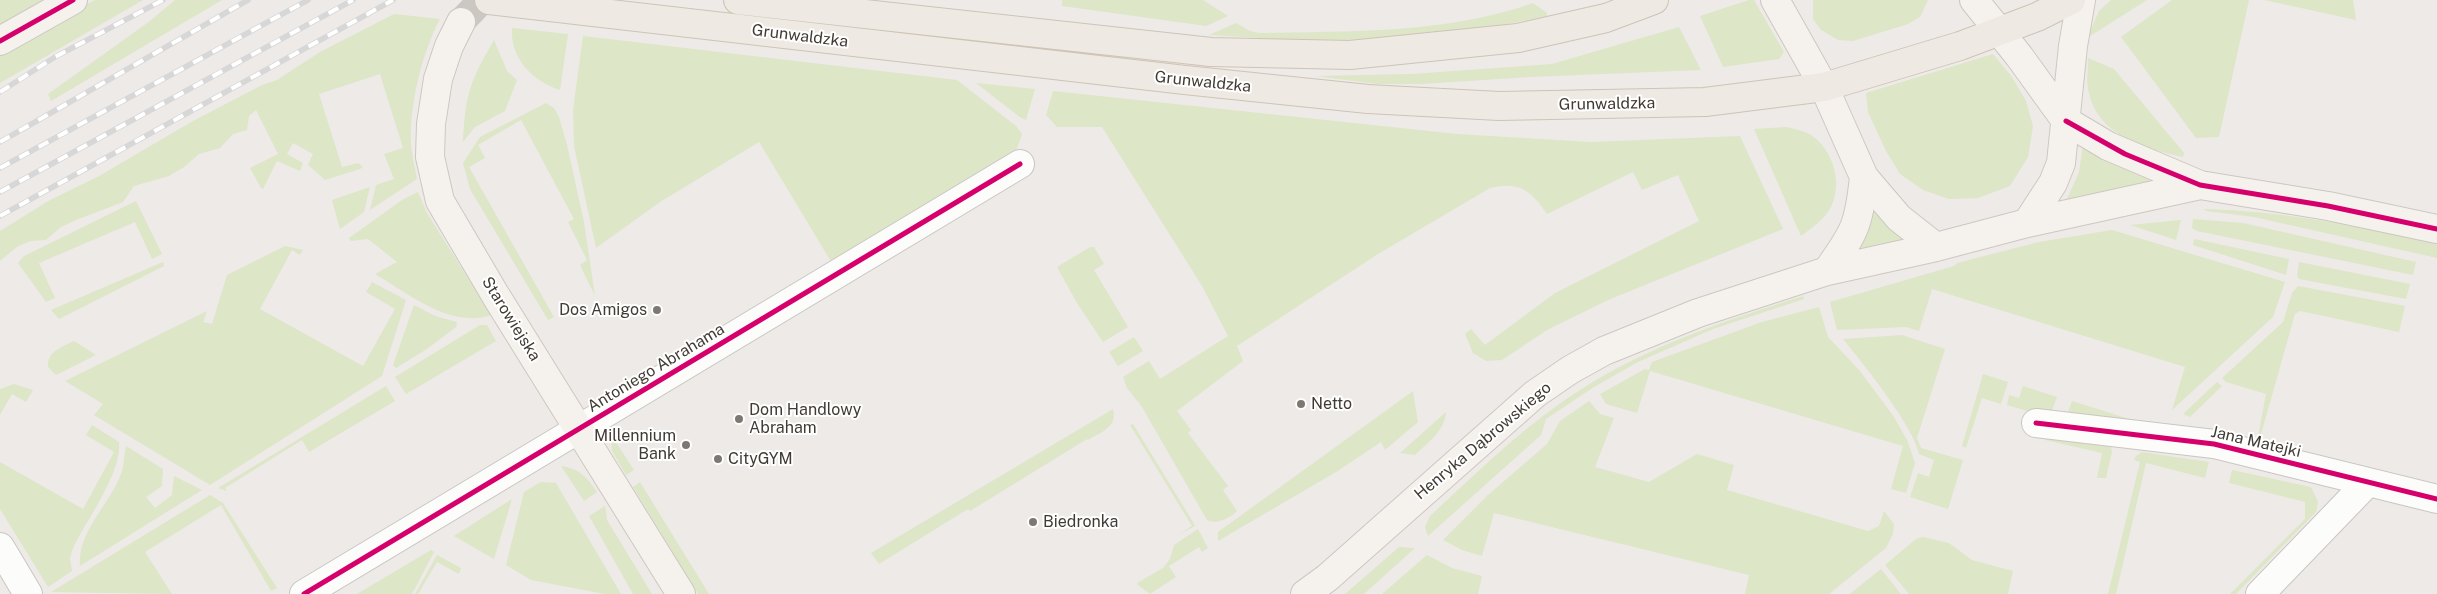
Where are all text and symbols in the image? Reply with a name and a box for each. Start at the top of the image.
street label: Grunwaldzka [751,21,849,51]
street label: Grunwaldzka [1154,67,1252,97]
street label: Grunwaldzka [1558,94,1656,114]
street label: Starowiejska [477,273,545,365]
place label: Dos Amigos [559,300,647,320]
marker: Dos Amigos [651,304,663,316]
street label: Antoniego Abrahama [584,319,728,417]
street label: Henryka Dąbrowskiego [1411,378,1555,504]
place label: Netto [1311,394,1352,414]
marker: Netto [1295,398,1307,410]
place label: Dom Handlowy Abraham [749,400,861,438]
marker: Dom Handlowy Abraham [733,413,745,425]
street label: Jana Matejki [2209,422,2303,462]
place label: Millennium Bank [594,426,676,464]
marker: Millennium Bank [680,439,692,451]
place label: CityGYM [728,449,793,469]
marker: CityGYM [712,453,724,465]
place label: Biedronka [1043,512,1118,532]
marker: Biedronka [1027,516,1039,528]

